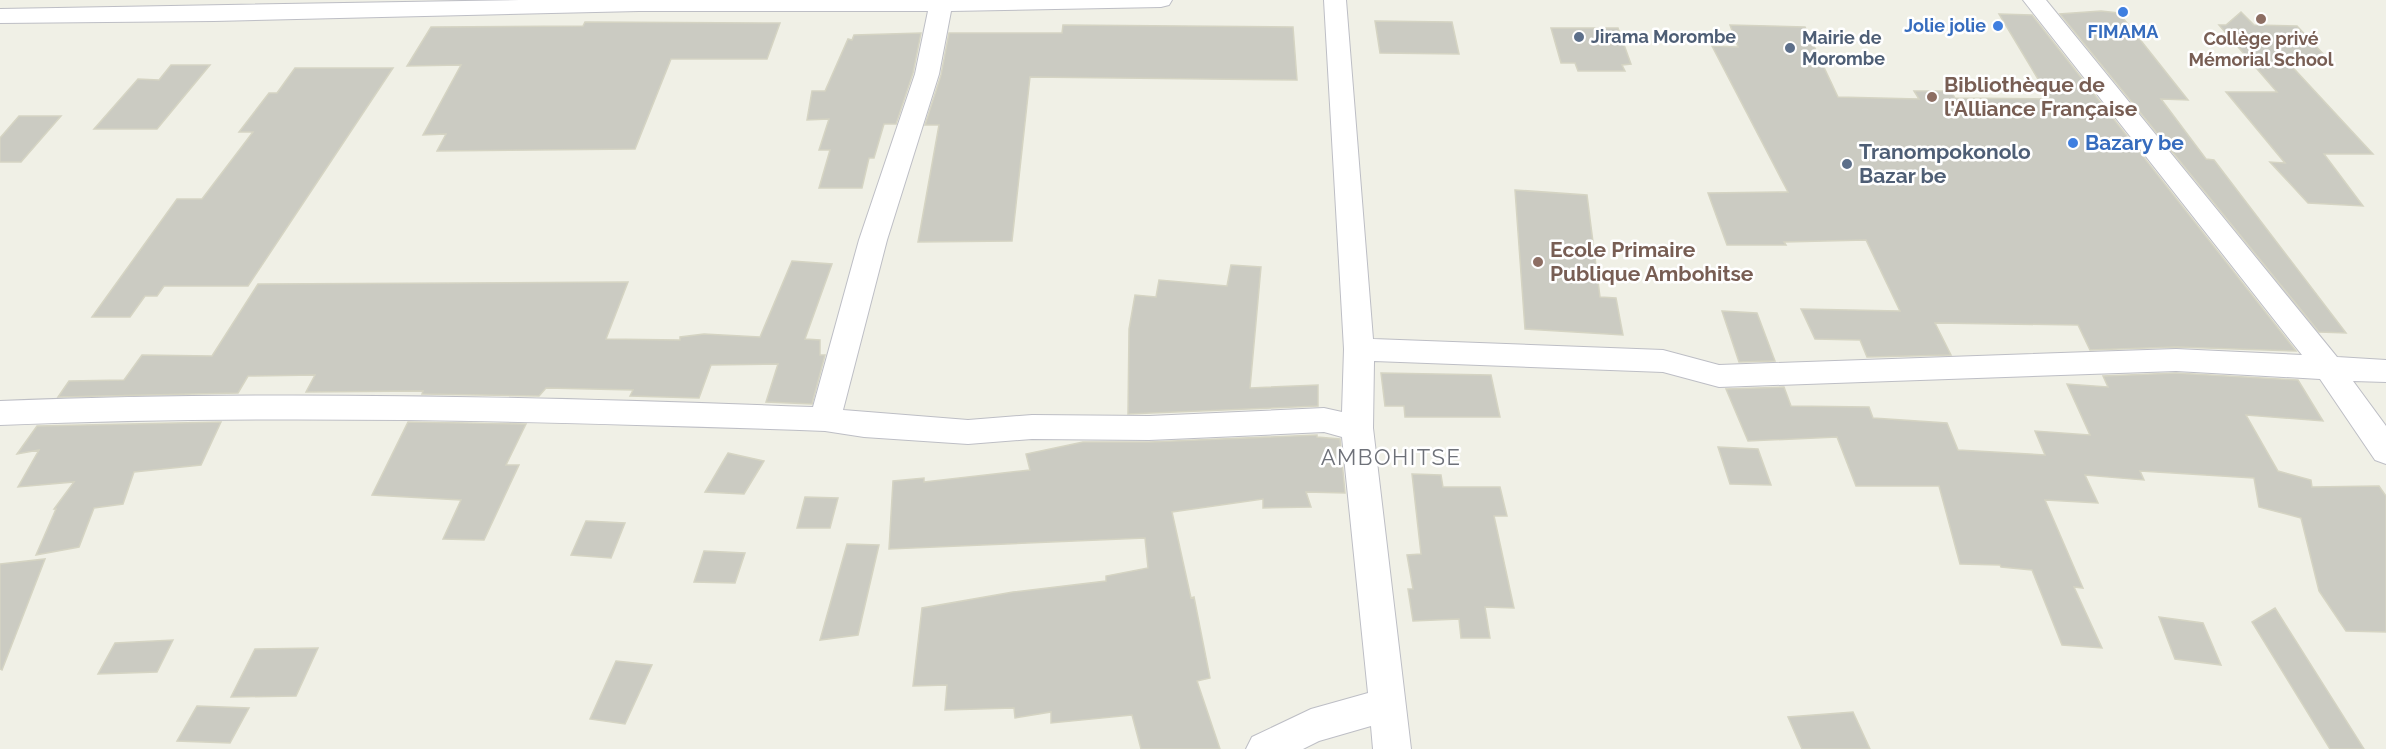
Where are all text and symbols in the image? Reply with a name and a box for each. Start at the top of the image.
marker: FIMAMA [2116,5,2130,19]
marker: Collège privé Mémorial School [2254,12,2268,26]
place label: Jolie jolie [1904,15,1986,36]
marker: Jolie jolie [1991,19,2005,33]
place label: FIMAMA [2088,21,2159,42]
place label: Jirama Morombe [1591,26,1736,47]
place label: Mairie de Morombe [1802,27,1885,69]
place label: Collège privé Mémorial School [2189,28,2334,70]
marker: Jirama Morombe [1572,30,1586,44]
marker: Mairie de Morombe [1783,41,1797,55]
place label: Bibliothèque de l'Alliance Française [1944,72,2138,121]
marker: Bibliothèque de l'Alliance Française [1925,90,1939,104]
place label: Bazary be [2085,130,2184,155]
marker: Bazary be [2066,136,2080,150]
place label: Tranompokonolo Bazar be [1859,139,2031,188]
marker: Tranompokonolo Bazar be [1840,157,1854,171]
place label: Ecole Primaire Publique Ambohitse [1550,237,1754,286]
marker: Ecole Primaire Publique Ambohitse [1531,255,1545,269]
district label: AMBOHITSE [1321,444,1461,470]

